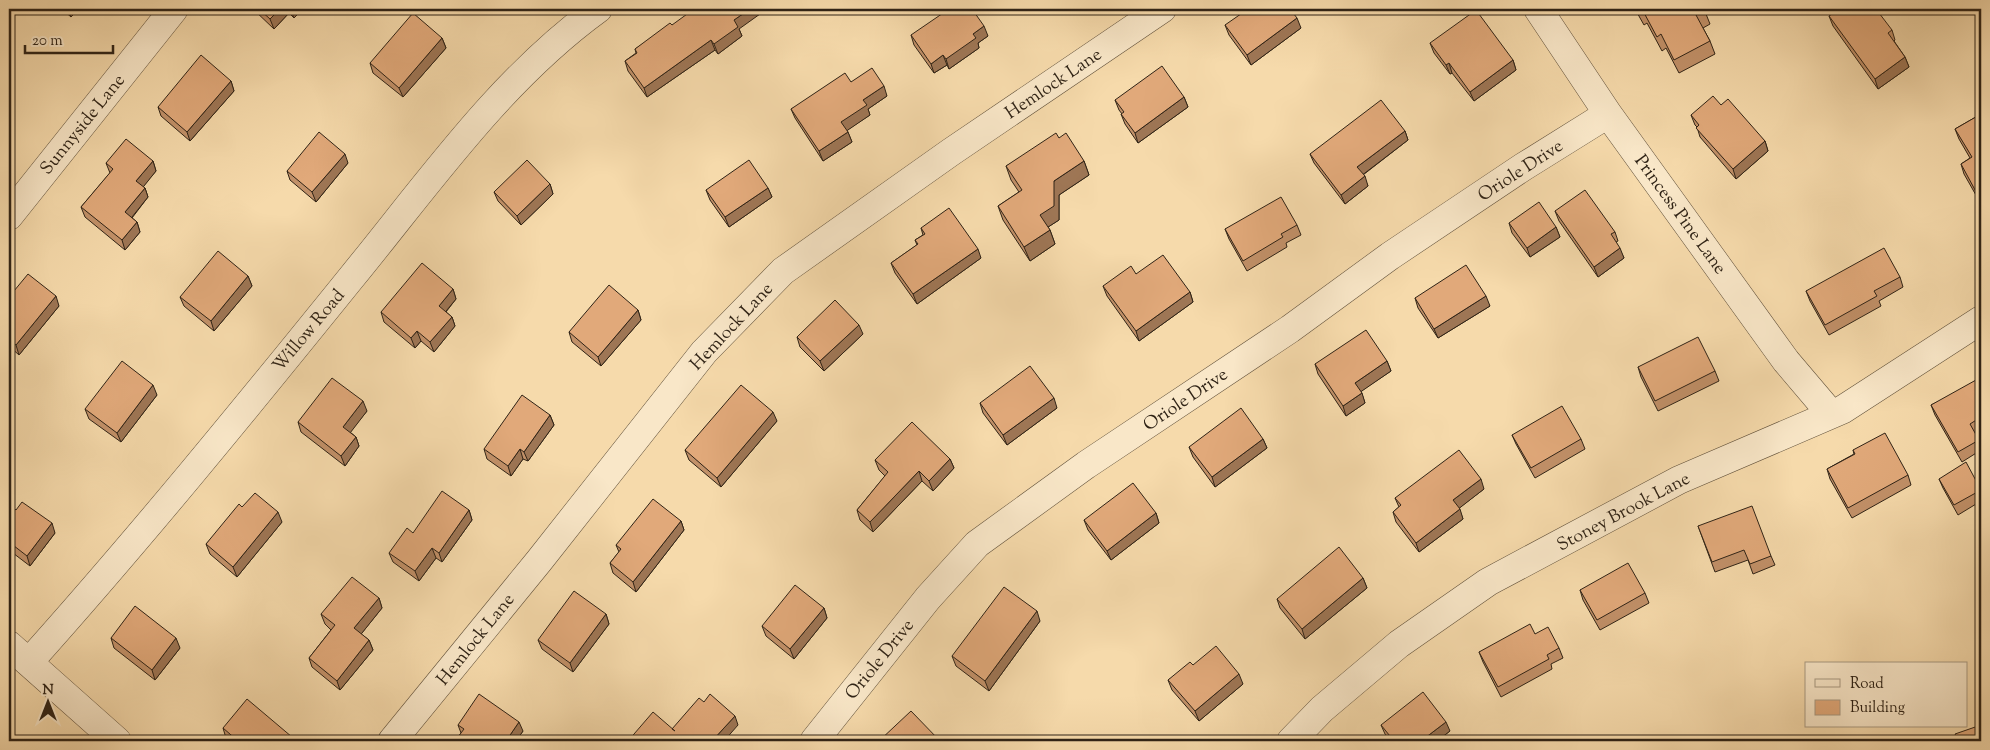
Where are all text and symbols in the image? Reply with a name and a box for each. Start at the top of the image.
scale bar [25,22,112,54]
text: 20 m [32,31,63,52]
street label: Hemlock Lane [1000,43,1108,127]
street label: Sunnyside Lane [35,69,132,181]
street label: Oriole Drive [1473,134,1569,209]
street label: Princess Pine Lane [1627,150,1732,280]
street label: Hemlock Lane [685,278,780,377]
street label: Willow Road [267,284,352,378]
street label: Oriole Drive [1139,363,1234,439]
street label: Stoney Brook Lane [1553,467,1695,559]
street label: Hemlock Lane [431,589,522,692]
street label: Oriole Drive [840,614,921,706]
legend [1805,662,1968,728]
text: Road [1850,674,1884,695]
north arrow [22,678,72,728]
text: N [42,681,54,701]
text: Building [1850,698,1905,719]

